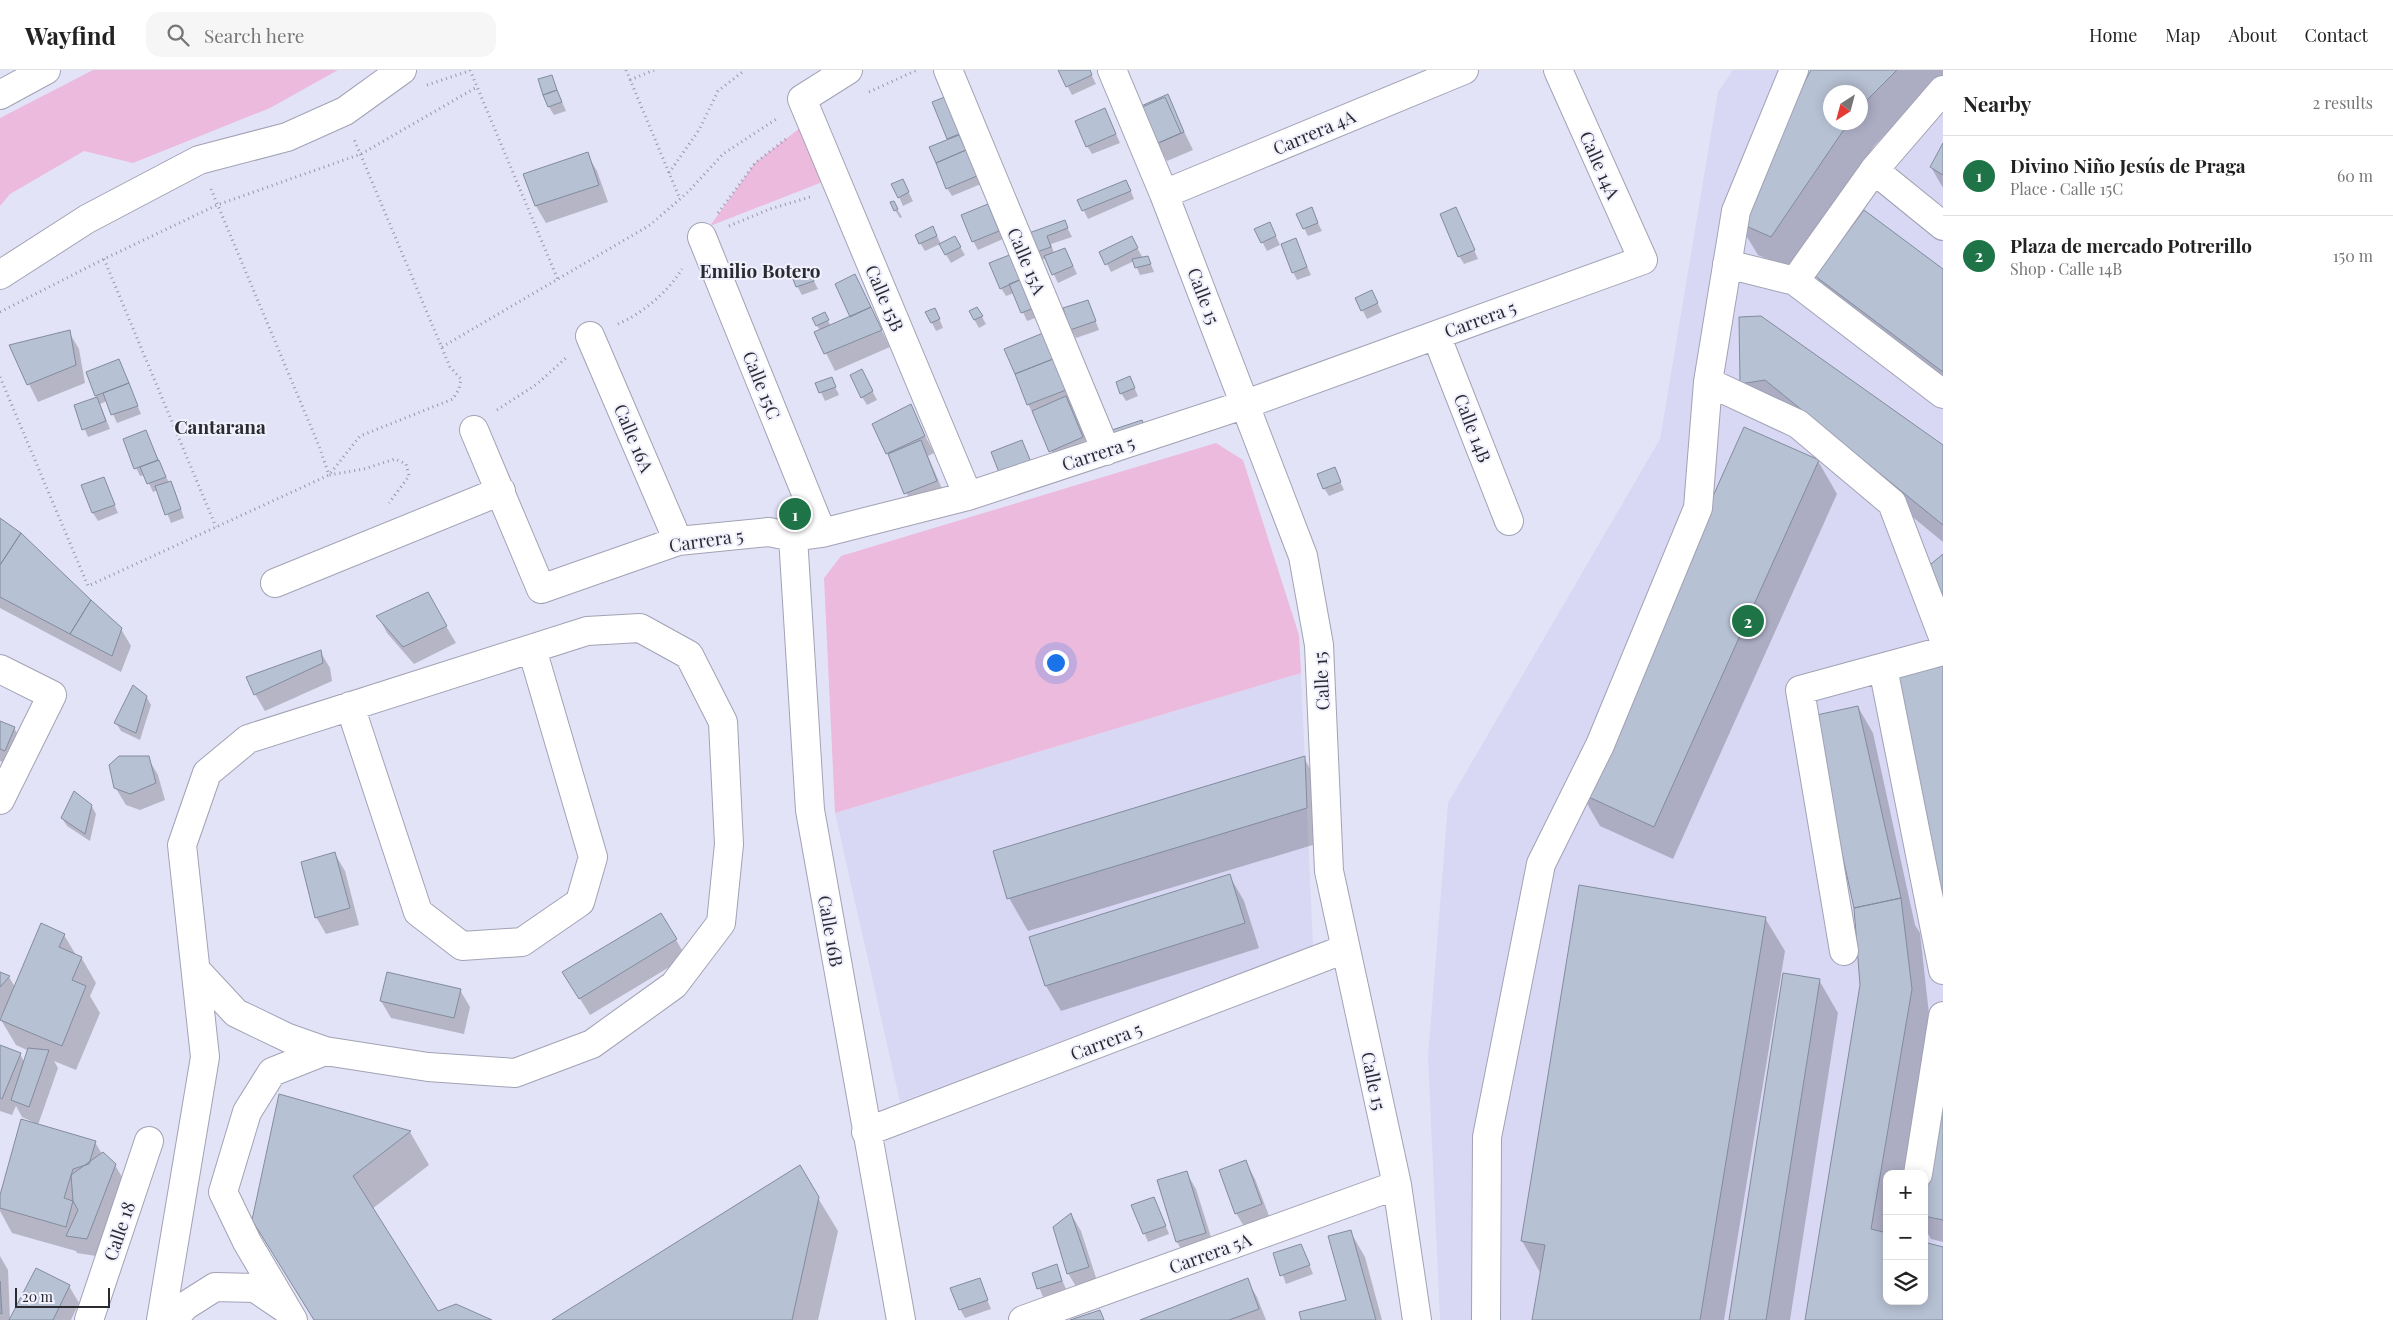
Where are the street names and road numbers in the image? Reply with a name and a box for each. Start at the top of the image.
street label: Carrera 4A [1269,104,1359,160]
street label: Calle 14A [1574,127,1626,203]
street label: Calle 15A [1002,224,1052,299]
street label: Calle 15B [860,261,910,335]
street label: Calle 15 [1182,264,1226,328]
street label: Carrera 5 [1441,295,1519,343]
street label: Calle 15C [738,347,786,423]
street label: Calle 14B [1449,390,1497,466]
street label: Calle 16A [609,400,659,477]
street label: Carrera 5 [1059,430,1137,476]
street label: Carrera 5 [667,523,745,557]
street label: Calle 15 [1307,651,1335,711]
street label: Calle 16B [813,893,849,969]
street label: Carrera 5 [1067,1016,1145,1066]
street label: Calle 15 [1356,1050,1392,1112]
street label: Calle 18 [98,1198,140,1264]
street label: Carrera 5A [1165,1227,1255,1279]

